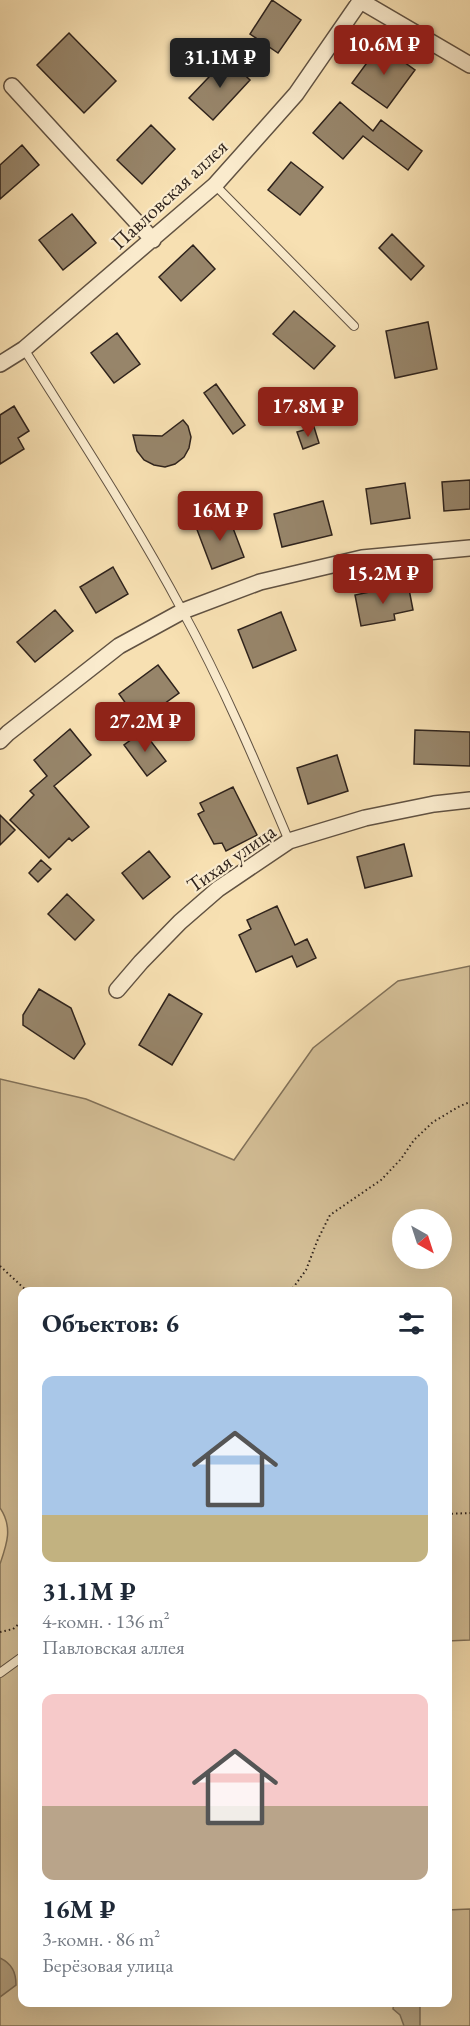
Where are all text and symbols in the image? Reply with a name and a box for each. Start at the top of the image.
pin: 10.6M ₽ [329,25,439,76]
text: 10.6M ₽ [348,31,420,57]
pin: 31.1M ₽ [165,38,275,89]
text: 31.1M ₽ [184,44,256,70]
street label: Павловская аллея [105,133,233,255]
pin: 17.8M ₽ [253,387,363,438]
text: 17.8M ₽ [272,393,344,419]
pin: 16M ₽ [178,491,262,542]
text: 16M ₽ [192,497,248,523]
pin: 15.2M ₽ [328,554,438,605]
text: 15.2M ₽ [347,560,419,586]
pin: 27.2M ₽ [90,702,200,753]
text: 27.2M ₽ [109,708,181,734]
street label: Тихая улица [181,817,281,899]
north arrow [392,1209,452,1269]
map controls [392,1209,452,1269]
text: Объектов: 6 [42,1306,179,1340]
icon: filters [395,1307,428,1340]
icon: home [181,1415,289,1523]
text: 31.1M ₽ [42,1574,136,1608]
text: 4-комн. · 136 m² [42,1608,170,1634]
text: Павловская аллея [42,1634,185,1660]
icon: home [181,1733,289,1841]
text: 16M ₽ [42,1892,116,1926]
text: 3-комн. · 86 m² [42,1926,160,1952]
text: Берёзовая улица [42,1952,173,1978]

